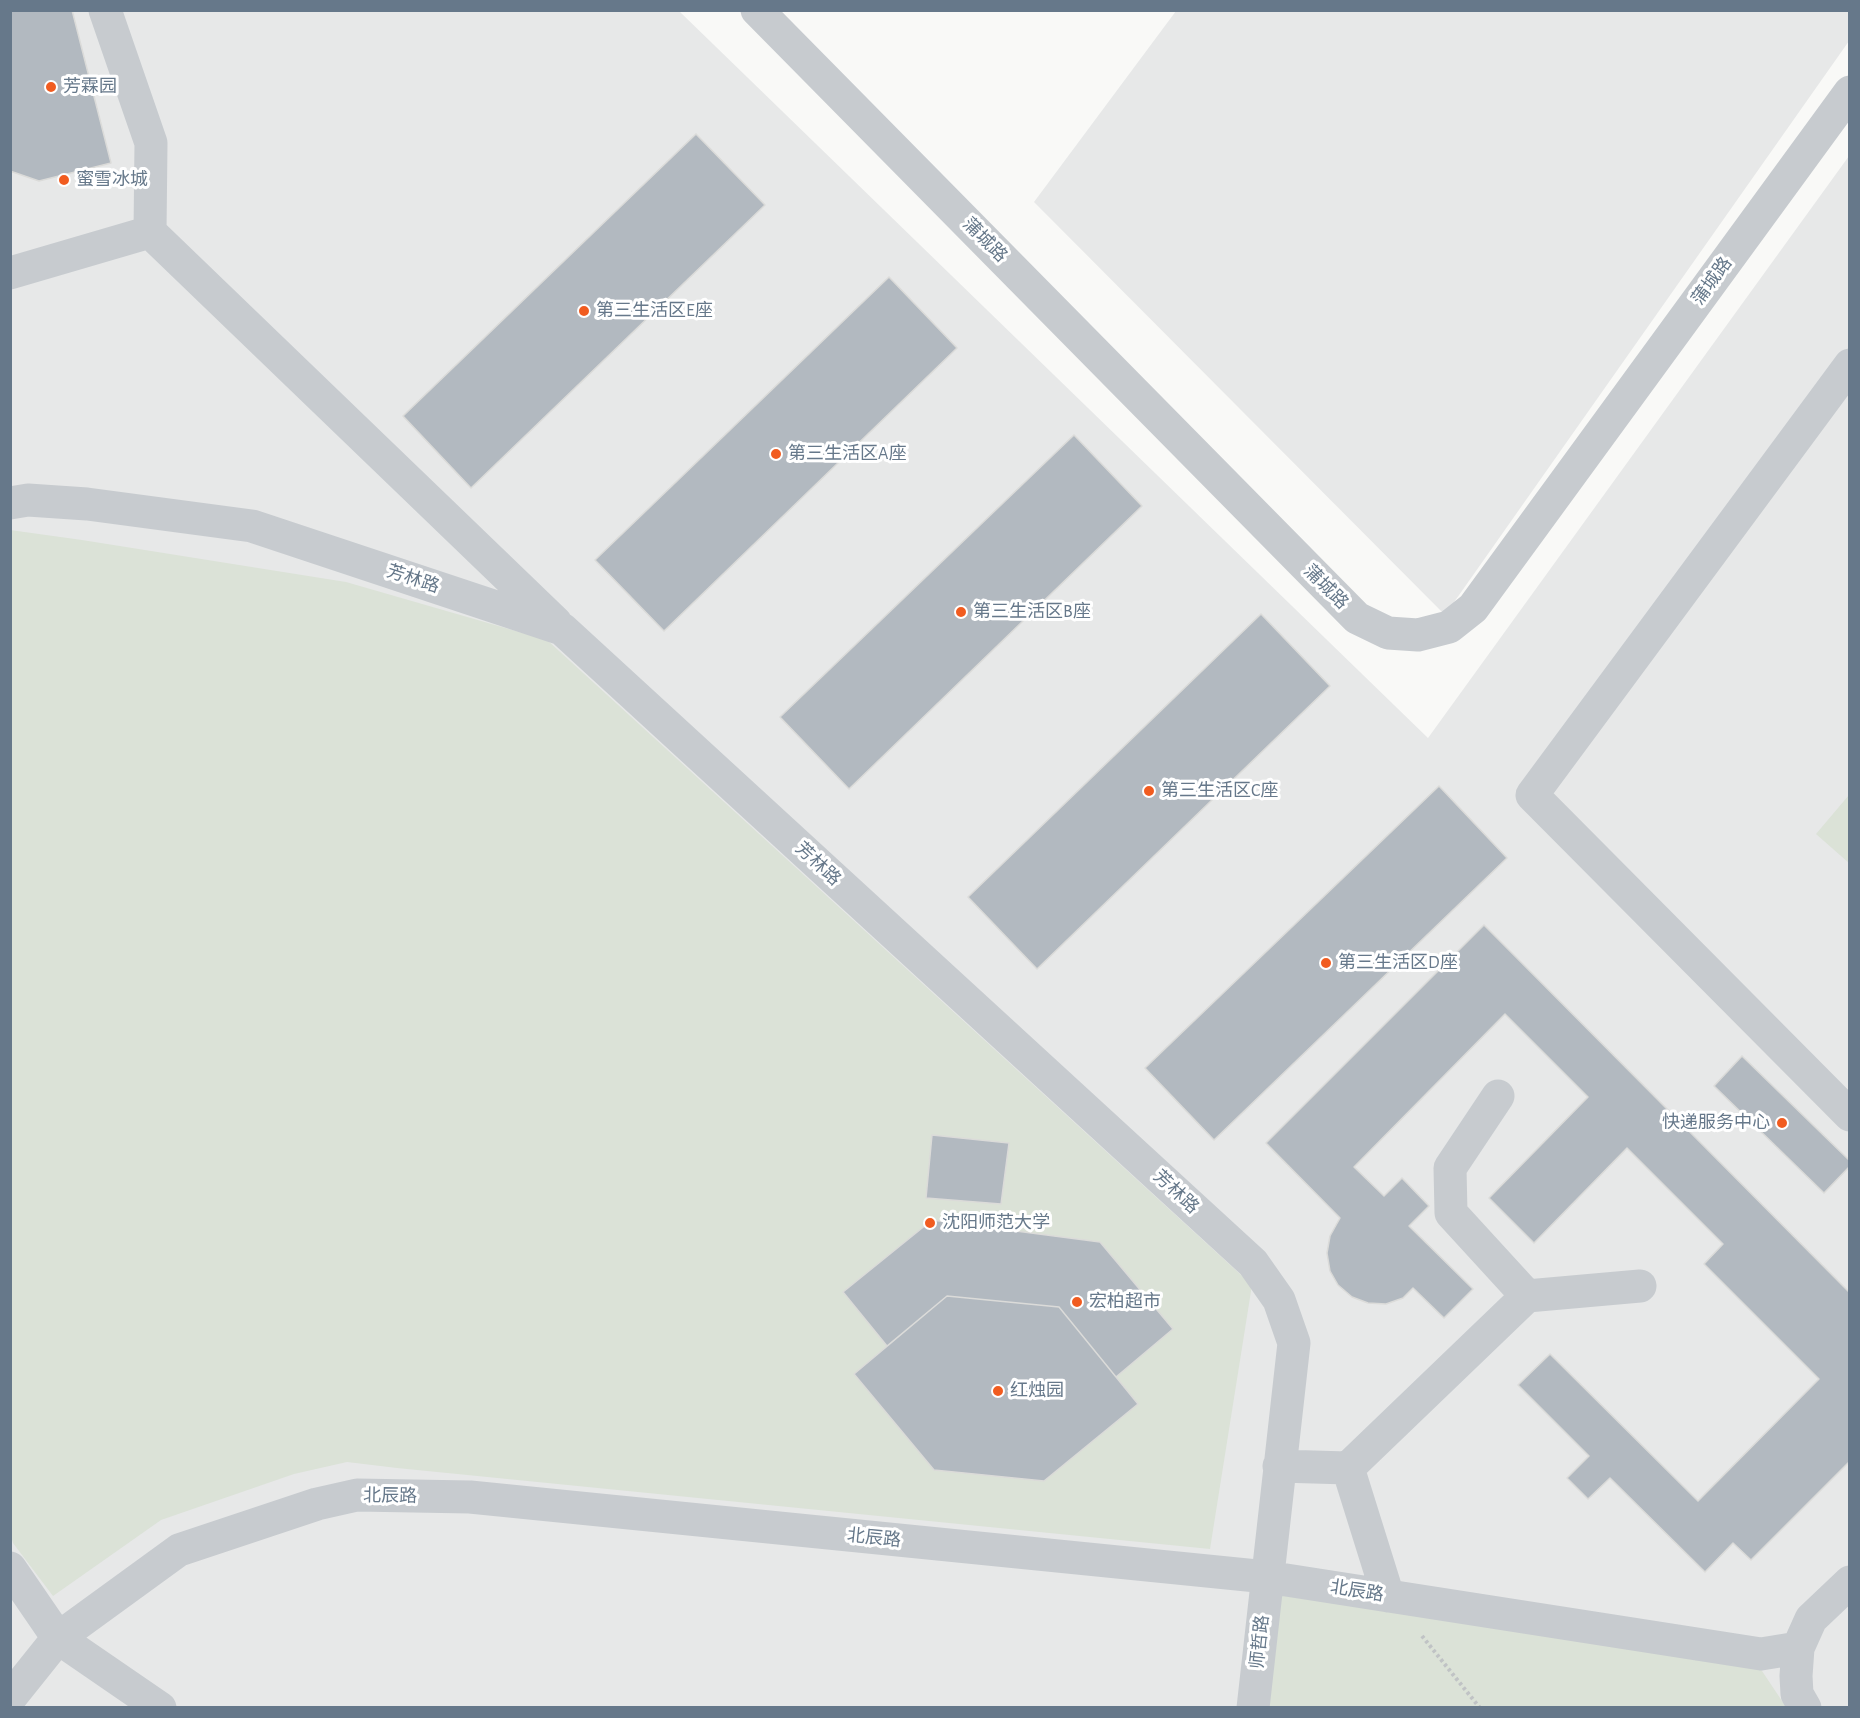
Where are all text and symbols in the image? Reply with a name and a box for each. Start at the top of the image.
place label: 芳霖园 [63,76,117,98]
marker: 芳霖园 [44,80,58,94]
place label: 蜜雪冰城 [76,169,148,191]
marker: 蜜雪冰城 [57,173,71,187]
street label: 蒲城路 [958,213,1012,267]
street label: 蒲城路 [1687,253,1737,309]
place label: 第三生活区E座 [596,300,713,322]
marker: 第三生活区E座 [577,304,591,318]
place label: 第三生活区A座 [788,443,906,465]
marker: 第三生活区A座 [769,447,783,461]
street label: 芳林路 [384,560,442,598]
street label: 蒲城路 [1299,560,1353,614]
place label: 第三生活区B座 [973,601,1091,623]
marker: 第三生活区B座 [954,605,968,619]
place label: 第三生活区C座 [1161,780,1278,802]
marker: 第三生活区C座 [1142,784,1156,798]
street label: 芳林路 [791,838,845,890]
place label: 第三生活区D座 [1338,952,1458,974]
marker: 第三生活区D座 [1319,956,1333,970]
place label: 快递服务中心 [1662,1112,1770,1134]
marker: 快递服务中心 [1775,1116,1789,1130]
street label: 芳林路 [1149,1166,1203,1218]
place label: 沈阳师范大学 [942,1212,1050,1234]
marker: 沈阳师范大学 [923,1216,937,1230]
place label: 宏柏超市 [1089,1291,1161,1313]
marker: 宏柏超市 [1070,1295,1084,1309]
place label: 红烛园 [1010,1380,1064,1402]
marker: 红烛园 [991,1384,1005,1398]
street label: 北辰路 [363,1485,417,1507]
street label: 北辰路 [846,1524,902,1552]
street label: 北辰路 [1329,1576,1385,1606]
street label: 师哲路 [1246,1614,1274,1670]

